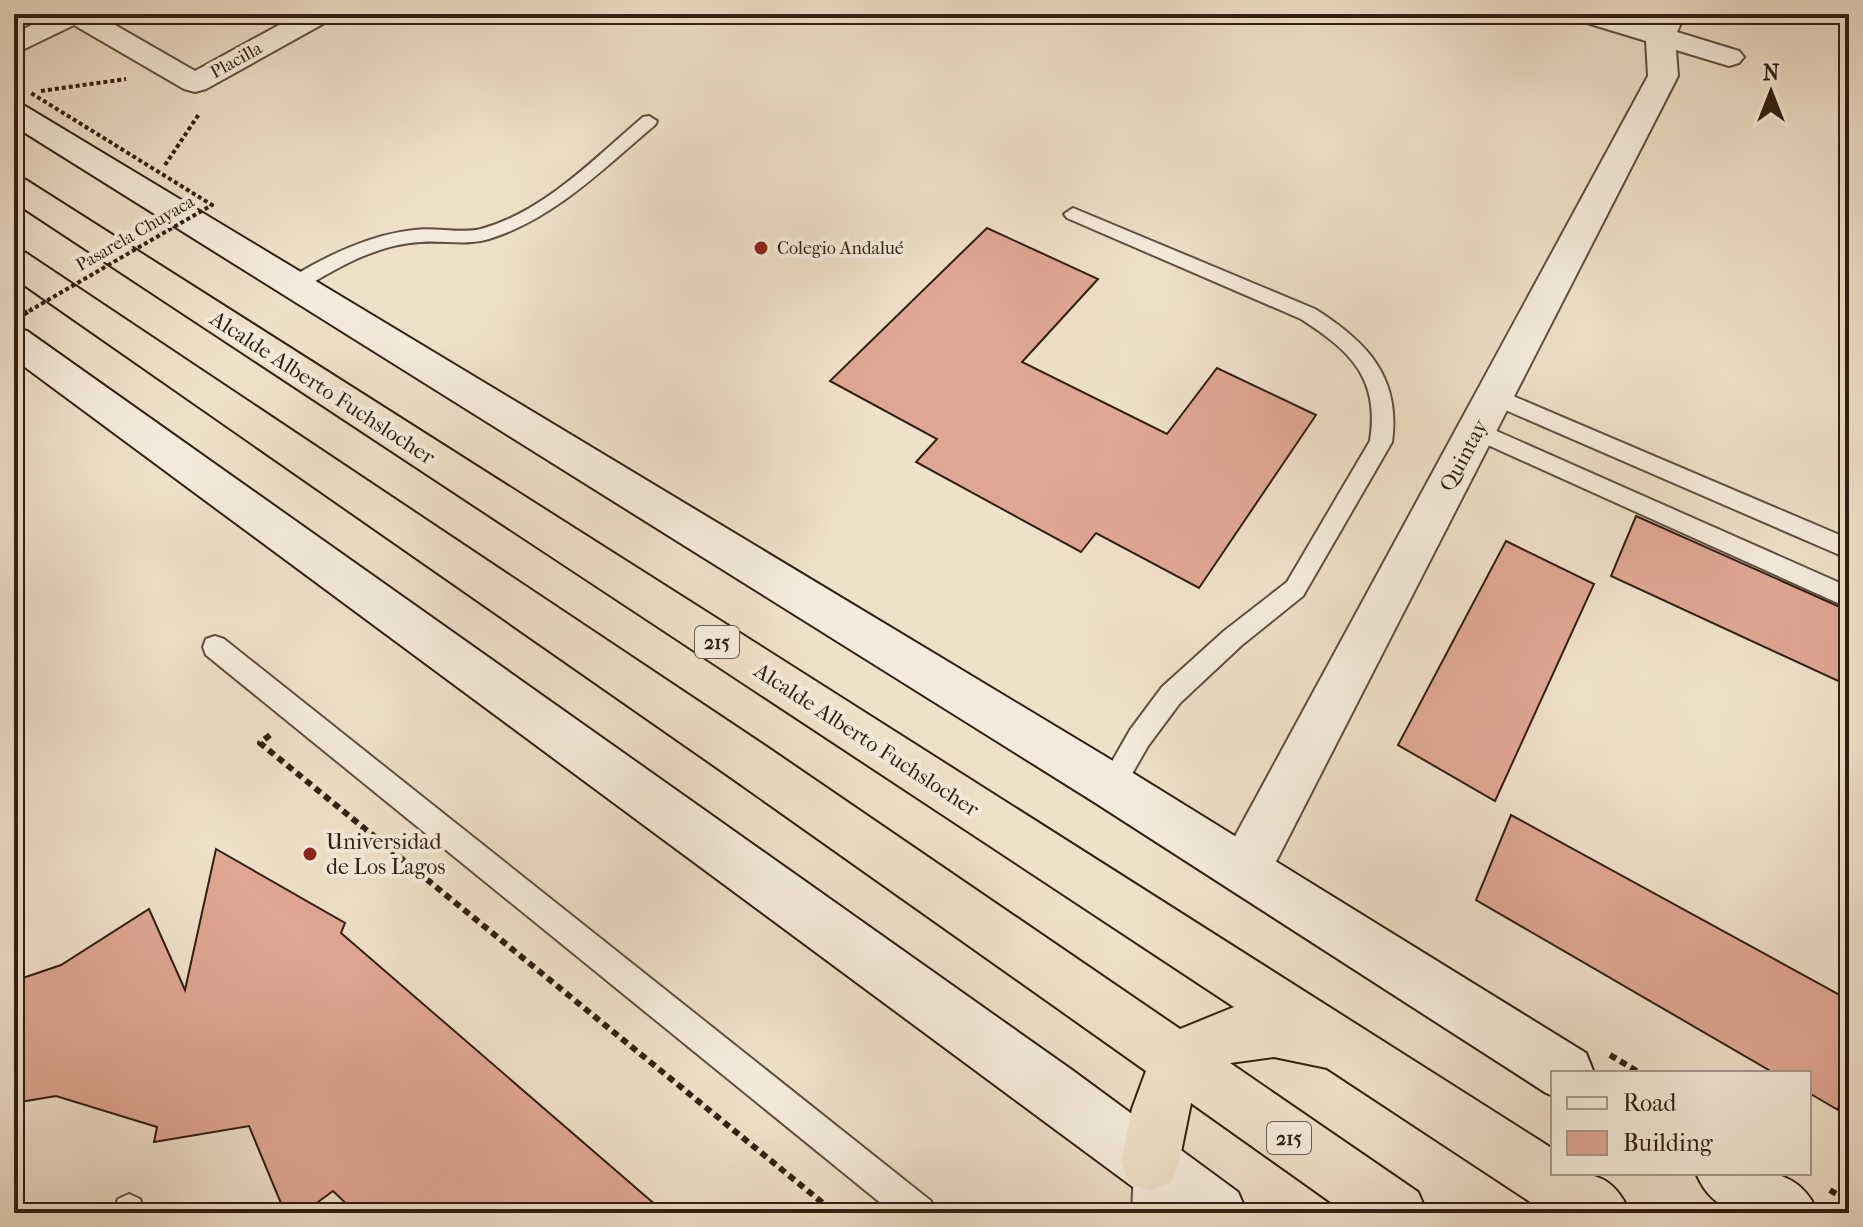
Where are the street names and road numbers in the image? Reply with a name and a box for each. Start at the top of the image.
street label: Placilla [207,37,266,83]
street label: Pasarela Chuyaca [72,191,199,276]
street label: Alcalde Alberto Fuchslocher [204,305,440,471]
street label: Quintay [1434,414,1494,496]
road number: 215 [695,626,739,658]
street label: Alcalde Alberto Fuchslocher [748,657,984,823]
road number: 215 [1267,1122,1311,1154]

